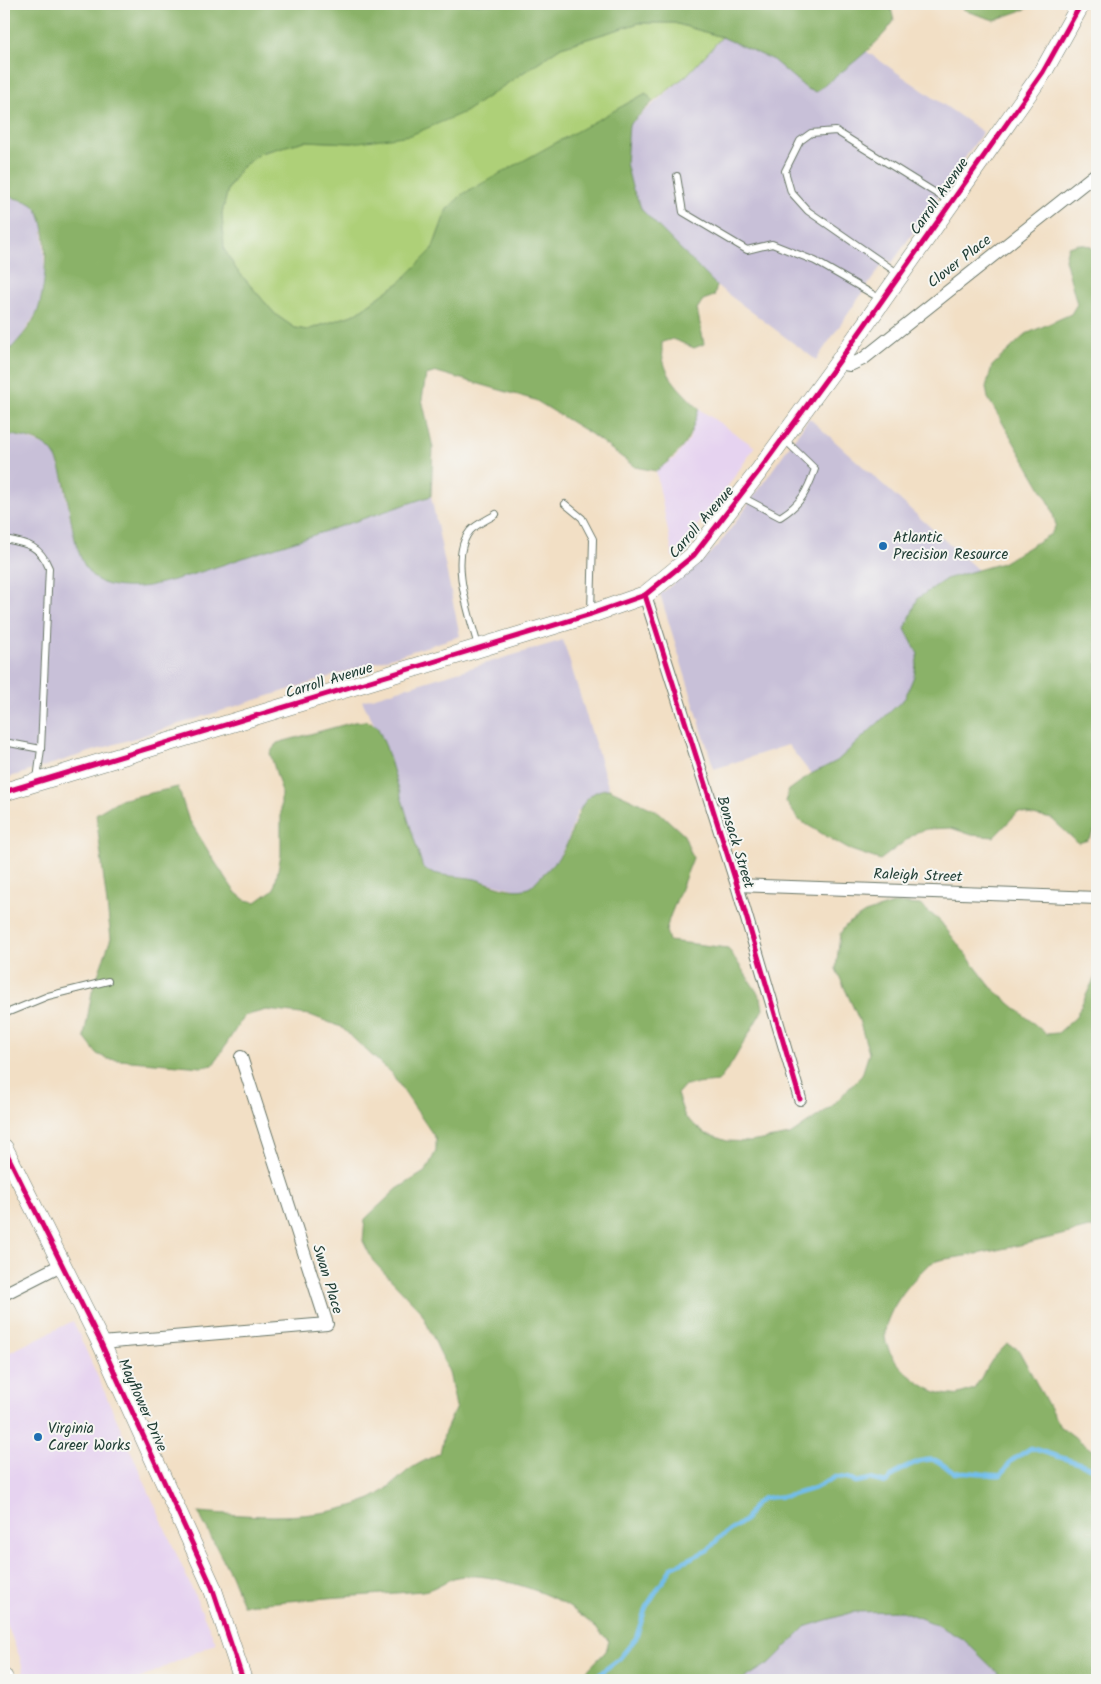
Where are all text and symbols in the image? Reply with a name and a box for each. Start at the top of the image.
street label: Carroll Avenue [904,153,976,240]
street label: Clover Place [922,229,997,295]
street label: Carroll Avenue [663,481,741,565]
place label: Atlantic Precision Resource [893,526,1008,567]
marker: Atlantic Precision Resource [877,540,889,552]
street label: Carroll Avenue [283,656,376,706]
street label: Bonsack Street [710,793,761,892]
street label: Raleigh Street [873,862,963,890]
street label: Swan Place [305,1242,349,1317]
street label: Mayflower Drive [111,1355,173,1456]
place label: Virginia Career Works [48,1417,131,1458]
marker: Virginia Career Works [32,1431,44,1443]

